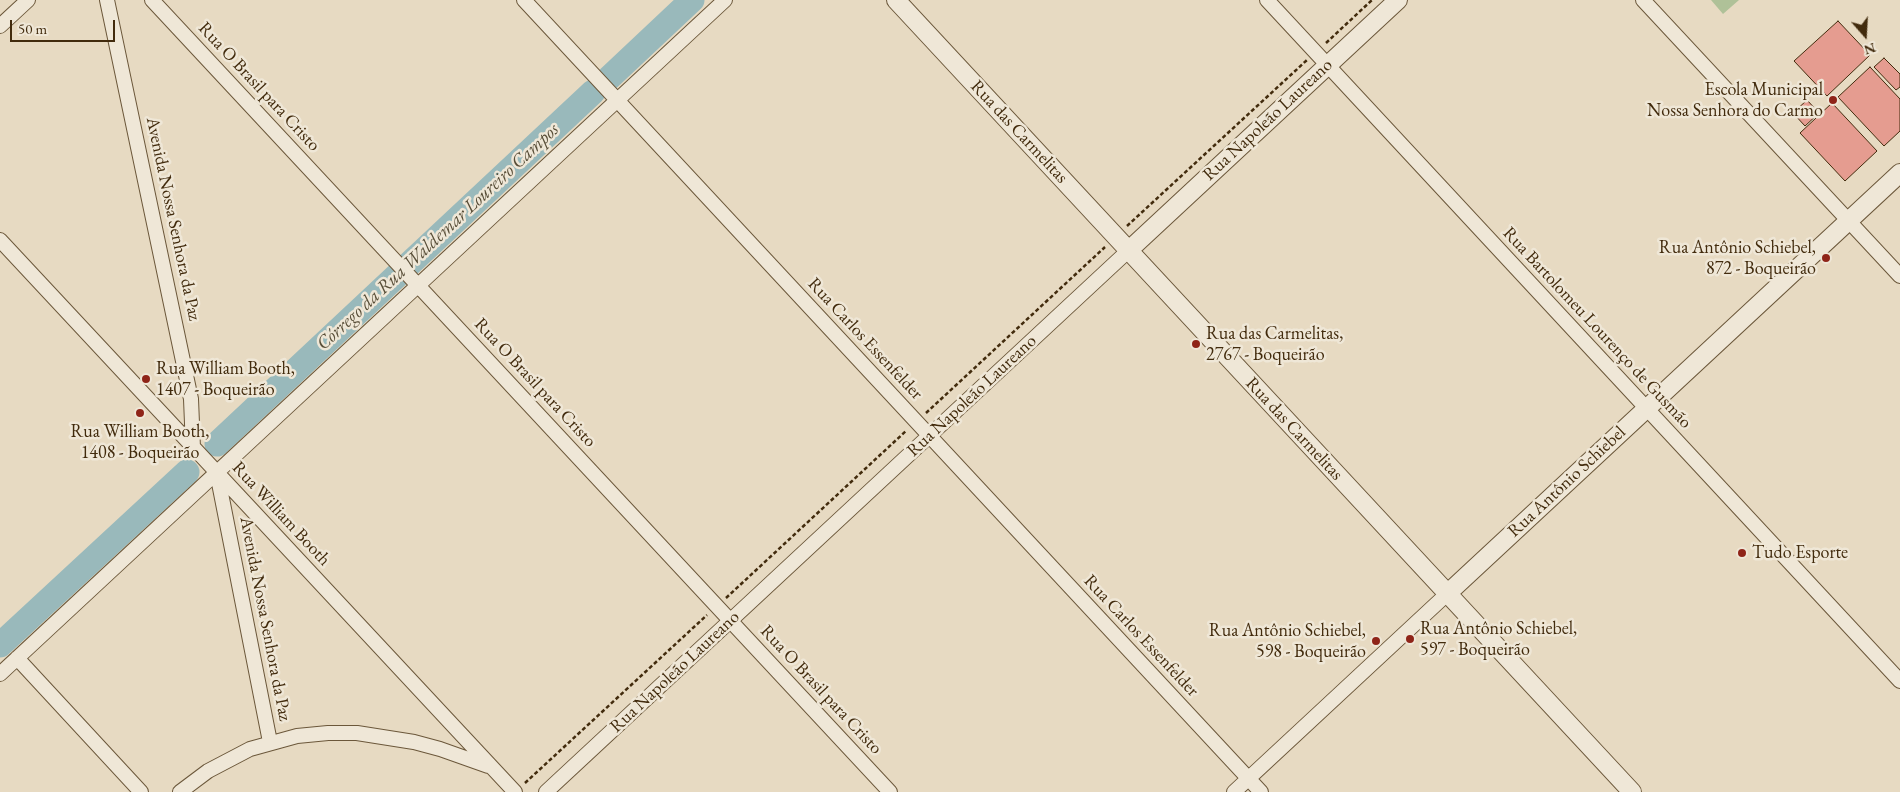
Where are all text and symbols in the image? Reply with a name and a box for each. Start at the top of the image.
scale bar [12,10,118,42]
north arrow [1840,10,1890,60]
street label: Rua O Brasil para Cristo [194,18,324,156]
text: 50 m [18,19,47,38]
text: N [1862,39,1878,60]
street label: Rua Napoleão Laureano [1199,54,1337,186]
street label: Rua das Carmelitas [966,76,1072,188]
place label: Escola Municipal Nossa Senhora do Carmo [1647,79,1823,122]
marker: Escola Municipal Nossa Senhora do Carmo [1827,94,1839,106]
street label: Avenida Nossa Senhora da Paz [141,115,205,323]
water label: Córrego da Rua Waldemar Loureiro Campos [312,119,564,355]
street label: Rua Bartolomeu Lourenço de Gusmão [1498,223,1696,433]
place label: Rua Antônio Schiebel, 872 - Boqueirão [1659,237,1816,280]
marker: Rua Antônio Schiebel, 872 - Boqueirão [1820,252,1832,264]
street label: Rua Carlos Essenfelder [803,274,927,404]
street label: Rua O Brasil para Cristo [470,314,600,452]
place label: Rua das Carmelitas, 2767 - Boqueirão [1206,323,1343,366]
street label: Rua Napoleão Laureano [903,330,1041,462]
marker: Rua das Carmelitas, 2767 - Boqueirão [1190,338,1202,350]
place label: Rua William Booth, 1407 - Boqueirão [156,358,295,400]
marker: Rua William Booth, 1407 - Boqueirão [140,373,152,385]
street label: Rua das Carmelitas [1241,373,1347,485]
marker: Rua William Booth, 1408 - Boqueirão [134,407,146,419]
place label: Rua William Booth, 1408 - Boqueirão [71,421,209,464]
street label: Rua Antônio Schiebel [1504,422,1630,542]
street label: Rua William Booth [227,457,335,571]
street label: Avenida Nossa Senhora da Paz [235,515,295,723]
place label: Tudo Esporte [1752,542,1848,564]
marker: Tudo Esporte [1736,547,1748,559]
street label: Rua Carlos Essenfelder [1079,571,1203,701]
street label: Rua Napoleão Laureano [606,606,744,738]
place label: Rua Antônio Schiebel, 597 - Boqueirão [1420,618,1577,660]
place label: Rua Antônio Schiebel, 598 - Boqueirão [1209,620,1366,662]
street label: Rua O Brasil para Cristo [756,621,886,759]
marker: Rua Antônio Schiebel, 597 - Boqueirão [1404,633,1416,645]
marker: Rua Antônio Schiebel, 598 - Boqueirão [1370,635,1382,647]

